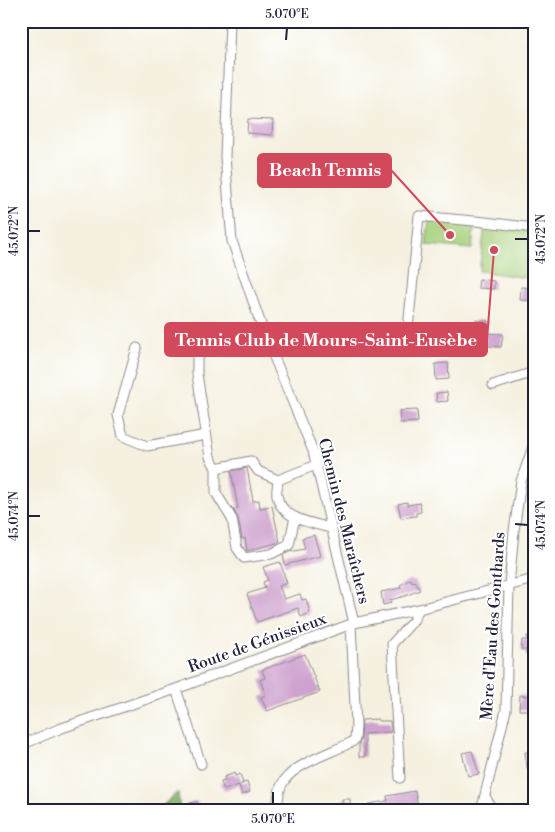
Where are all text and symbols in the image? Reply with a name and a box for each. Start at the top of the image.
text: 5.070°E [265,7,309,22]
callout: Beach Tennis [258,154,391,187]
text: Beach Tennis [269,159,382,182]
text: 45.072°N [7,206,22,256]
text: 45.072°N [534,214,549,264]
callout: Tennis Club de Mours-Saint-Eusèbe [165,323,487,356]
text: Tennis Club de Mours-Saint-Eusèbe [175,329,477,352]
street label: Chemin des Maraîchers [314,436,374,606]
text: 45.074°N [7,491,22,541]
text: 45.074°N [534,500,549,550]
street label: Mère d'Eau des Gonthards [476,531,510,721]
street label: Route de Génissieux [185,608,330,677]
text: 5.070°E [251,812,295,827]

